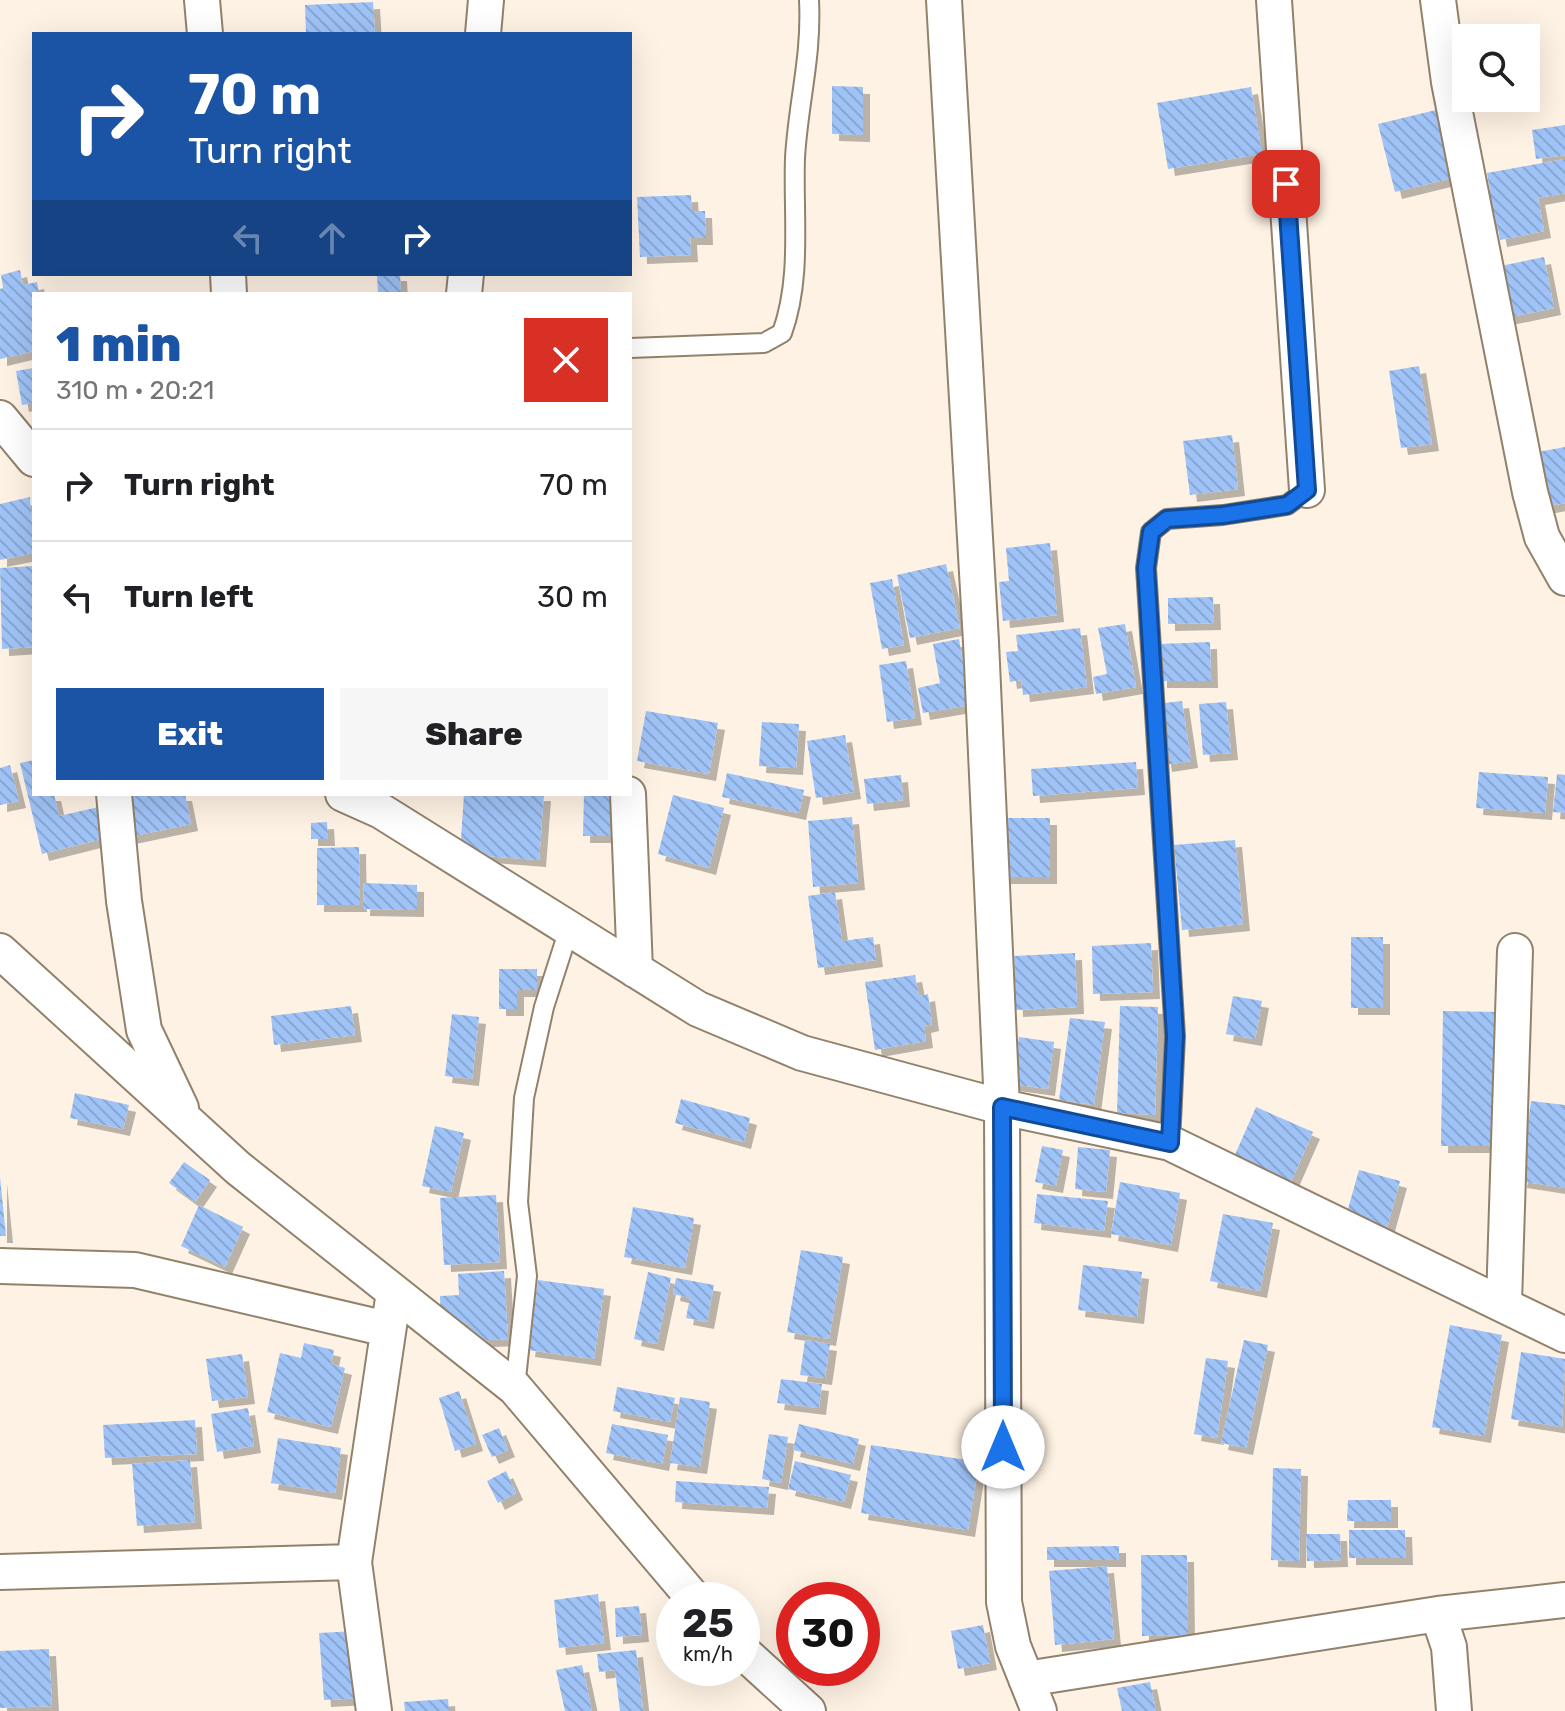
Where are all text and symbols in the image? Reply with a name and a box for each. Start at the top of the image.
map controls [1452,24,1540,112]
button: search [1452,24,1540,112]
text: 70 m [188,62,321,128]
icon: right [56,64,160,168]
text: Turn right [188,129,352,172]
pin [1252,150,1320,218]
icon: arrive [1264,162,1308,206]
icon: left [226,216,270,260]
icon: ahead [310,216,354,260]
icon: right [394,216,438,260]
text: 1 min [56,316,182,373]
button: close [524,318,608,402]
text: 310 m · 20:21 [56,375,214,406]
icon: right [56,463,100,507]
text: Turn right [124,467,275,503]
text: 70 m [540,467,608,503]
icon: left [56,575,100,619]
text: Turn left [124,579,254,615]
text: 30 m [537,579,608,615]
button: Exit [56,688,324,780]
button: Share [340,688,608,780]
position arrow [961,1405,1045,1489]
speed limit sign: 30 [776,1582,880,1686]
text: 25 [682,1600,734,1647]
text: km/h [683,1642,733,1666]

